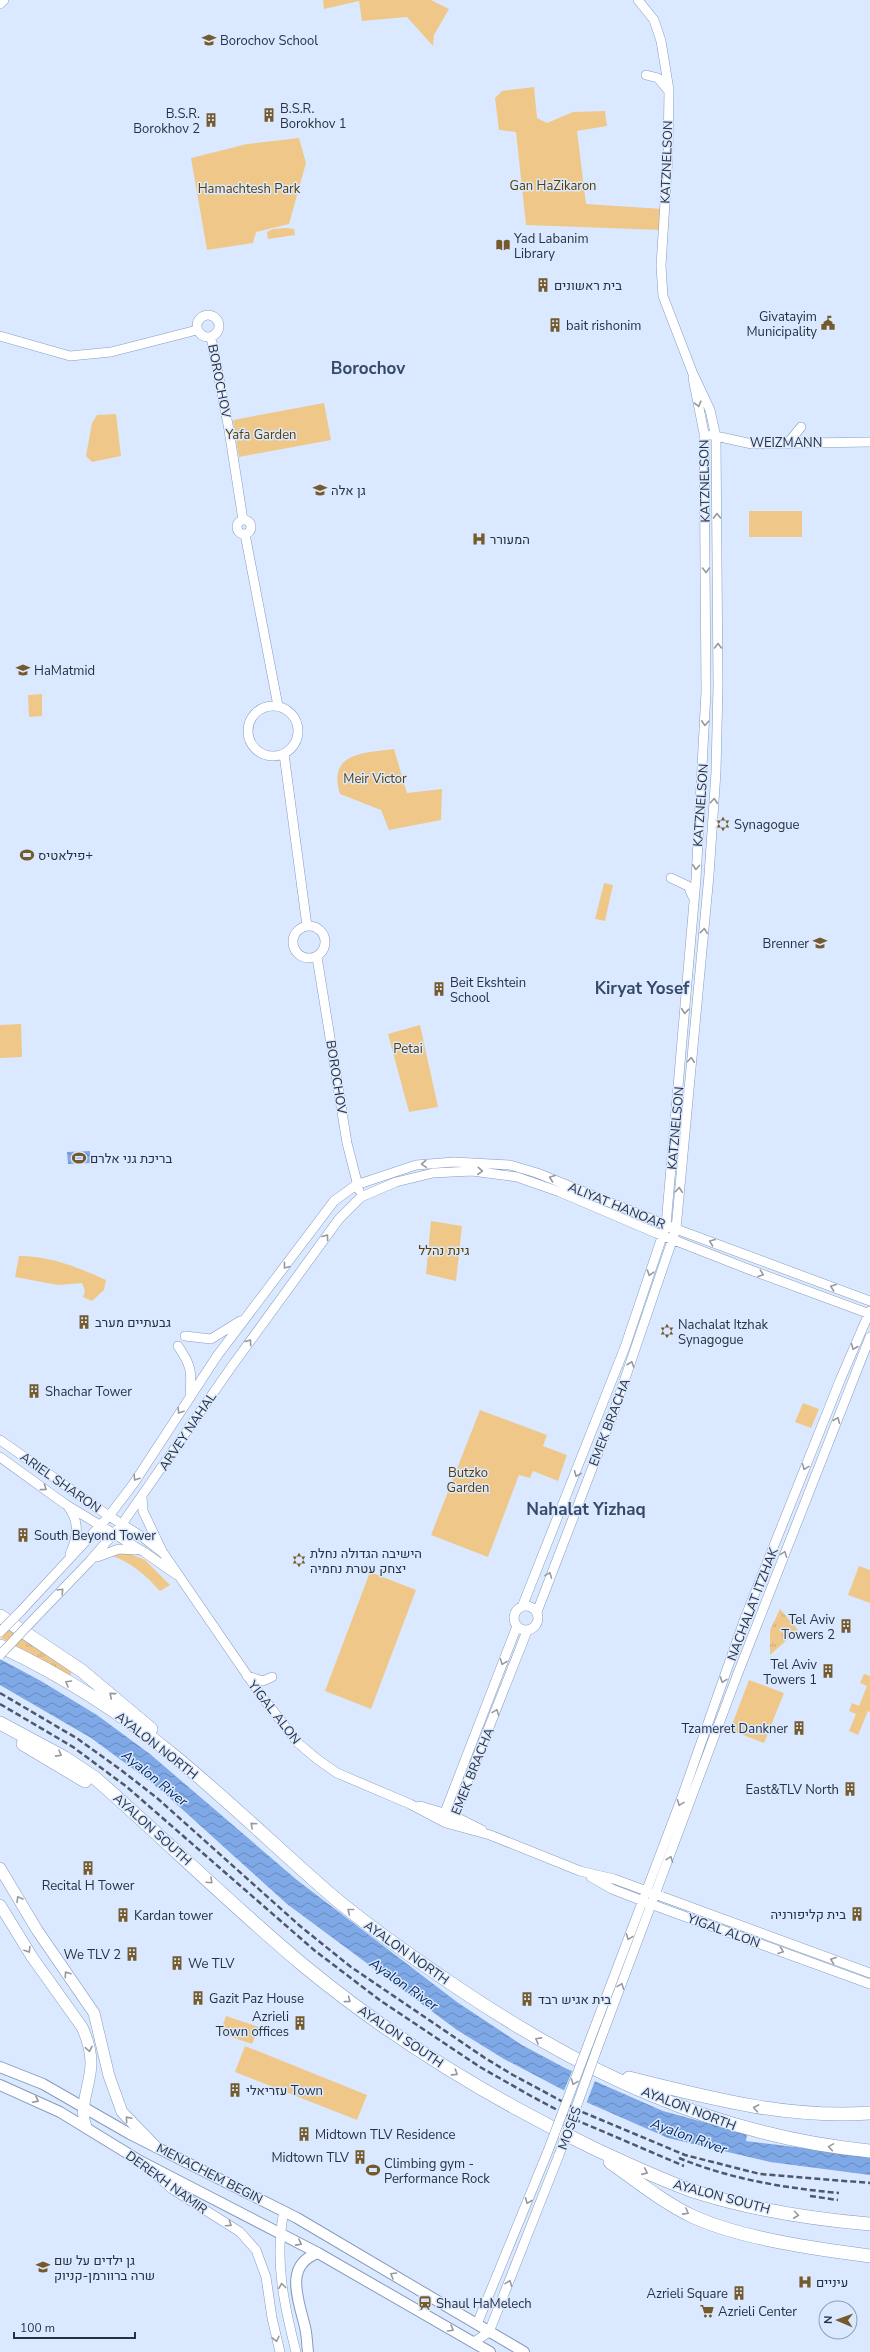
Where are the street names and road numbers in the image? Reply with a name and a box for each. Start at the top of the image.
street label: KATZNELSON [657,120,677,204]
street label: BOROCHOV [203,343,235,420]
street label: WEIZMANN [750,434,822,452]
street label: KATZNELSON [695,439,715,523]
street label: KATZNELSON [689,763,713,847]
street label: BOROCHOV [321,1039,351,1116]
street label: KATZNELSON [663,1086,689,1170]
street label: ALIYAT HANOAR [565,1178,668,1234]
street label: EMEK BRACHA [585,1375,635,1469]
street label: ARVEY NAHAL [155,1389,221,1474]
street label: ARIEL SHARON [16,1448,105,1517]
street label: NACHALAT ITZHAK [723,1544,783,1663]
street label: YIGAL ALON [243,1676,305,1748]
street label: AYALON NORTH [111,1708,201,1784]
street label: EMEK BRACHA [447,1725,499,1818]
street label: AYALON SOUTH [109,1790,195,1870]
street label: YIGAL ALON [684,1909,763,1952]
street label: AYALON NORTH [360,1917,453,1989]
street label: AYALON SOUTH [354,2001,447,2072]
street label: AYALON NORTH [639,2083,739,2135]
street label: MOSES [554,2104,586,2152]
street label: MENACHEM BEGIN [153,2139,266,2208]
street label: DEREKH NAMIR [122,2147,211,2219]
street label: AYALON SOUTH [671,2175,772,2219]

